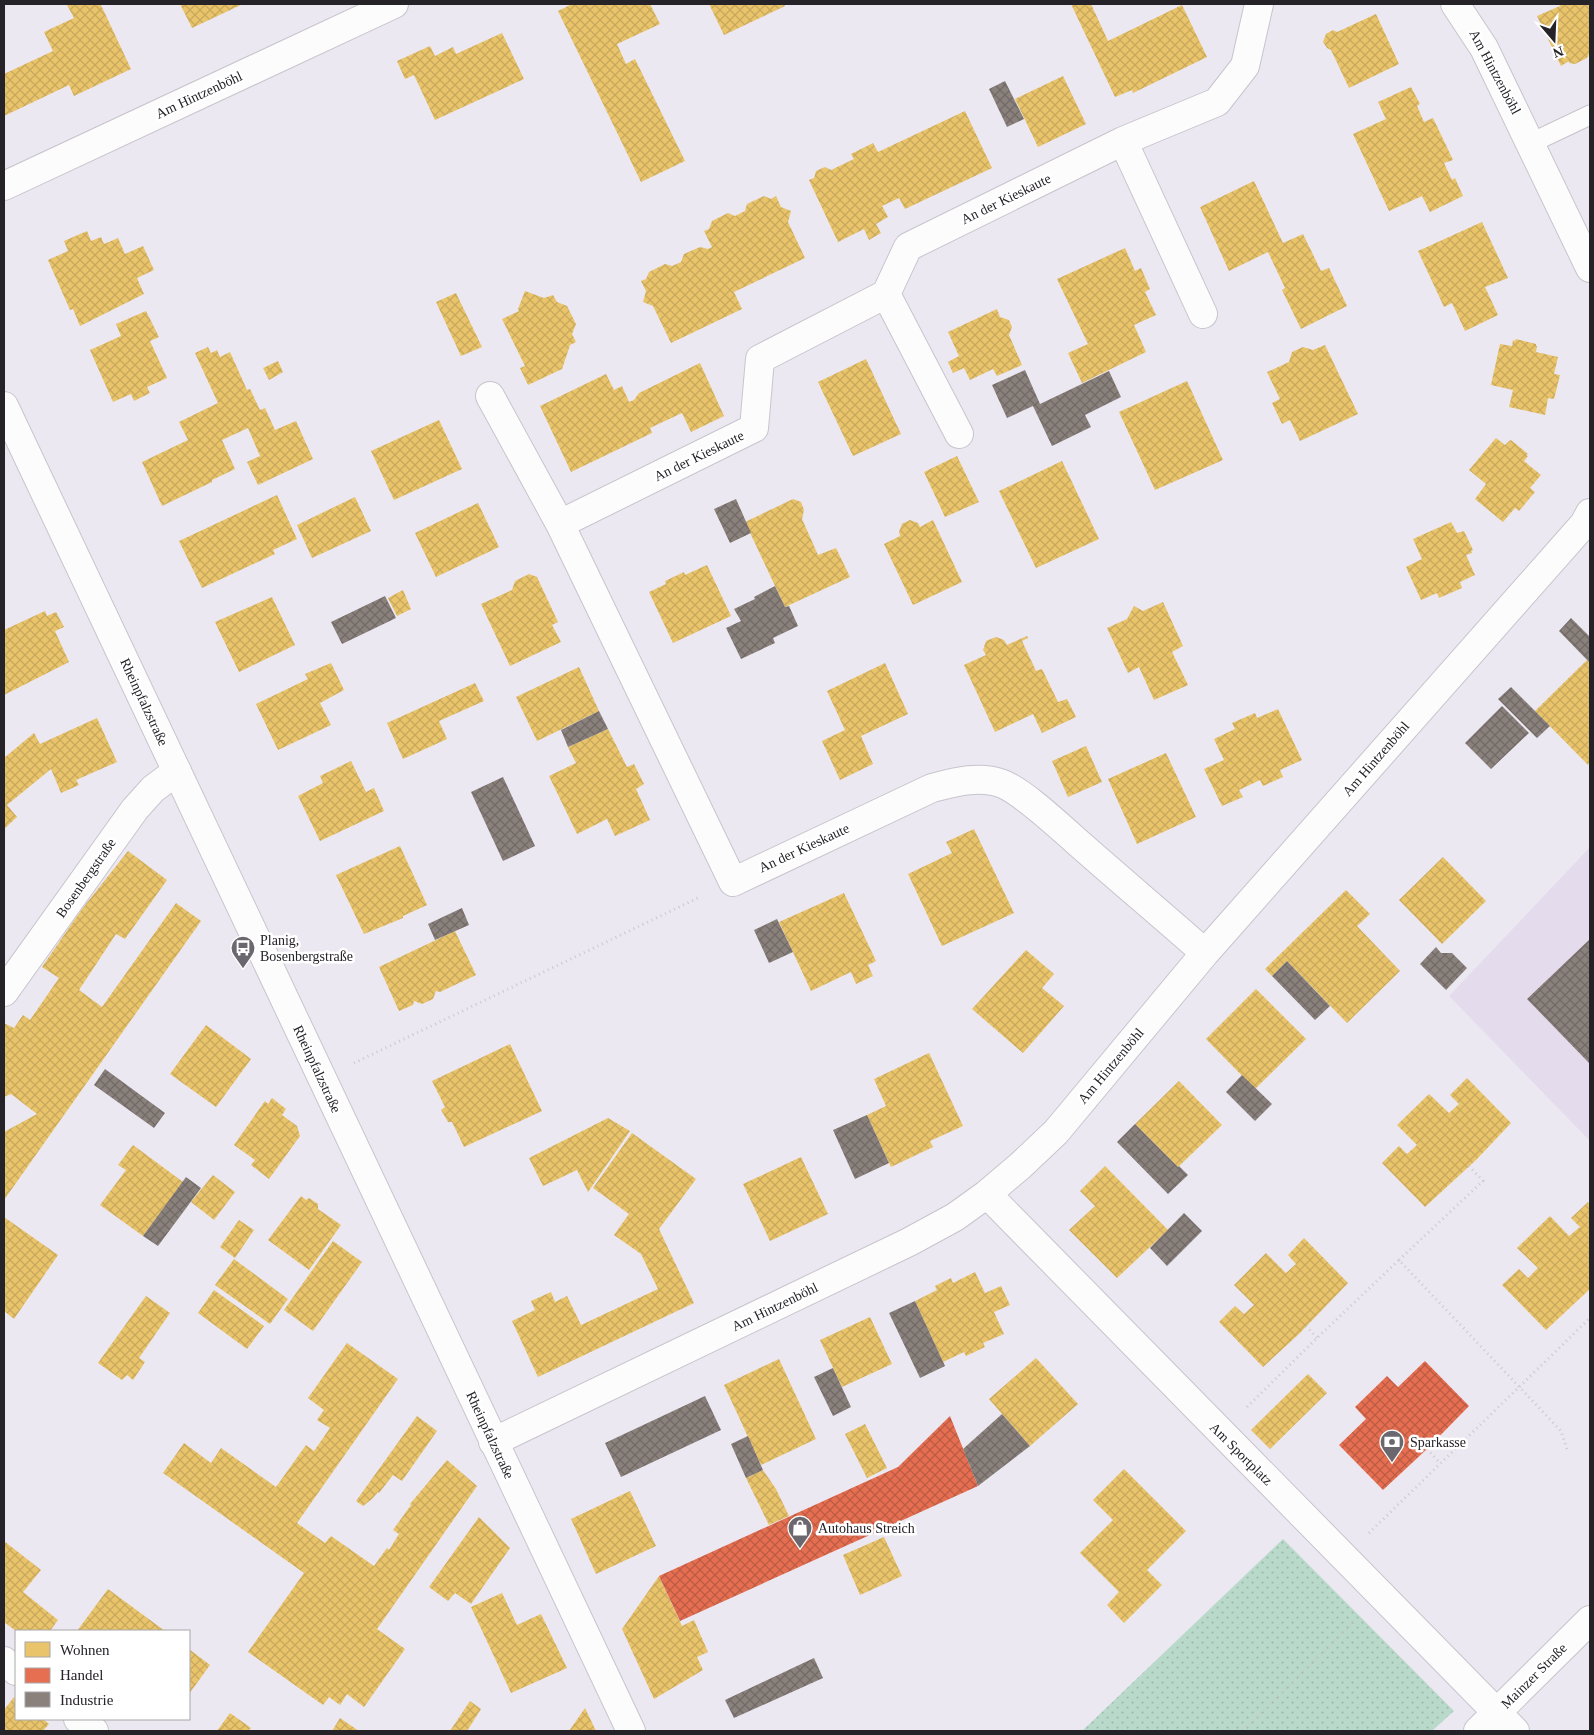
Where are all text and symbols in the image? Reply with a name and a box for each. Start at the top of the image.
north arrow [1529,15,1579,65]
street label: Am Hintzenböhl [1466,27,1524,117]
text: N [1551,43,1565,61]
street label: Am Hintzenböhl [153,68,245,122]
street label: An der Kieskaute [959,171,1053,227]
street label: An der Kieskaute [652,428,746,484]
street label: Rheinpfalzstraße [117,656,171,748]
street label: Am Hintzenböhl [1340,719,1412,799]
street label: An der Kieskaute [756,821,852,875]
street label: Bosenbergstraße [53,836,119,920]
place label: Planig, Bosenbergstraße [260,933,353,964]
bus stop icon: Planig, Bosenbergstraße [230,935,256,969]
street label: Rheinpfalzstraße [290,1023,344,1115]
street label: Am Hintzenböhl [1075,1025,1147,1107]
street label: Am Hintzenböhl [730,1280,820,1334]
street label: Rheinpfalzstraße [463,1389,517,1481]
street label: Am Sportplatz [1207,1420,1275,1488]
bank icon: Sparkasse [1379,1429,1405,1463]
place label: Sparkasse [1410,1435,1466,1450]
shop icon: Autohaus Streich [787,1515,813,1549]
place label: Autohaus Streich [818,1521,915,1536]
legend [15,1630,190,1720]
street label: Mainzer Straße [1498,1640,1570,1712]
text: Wohnen [60,1642,110,1658]
text: Handel [60,1667,103,1683]
text: Industrie [60,1692,114,1708]

